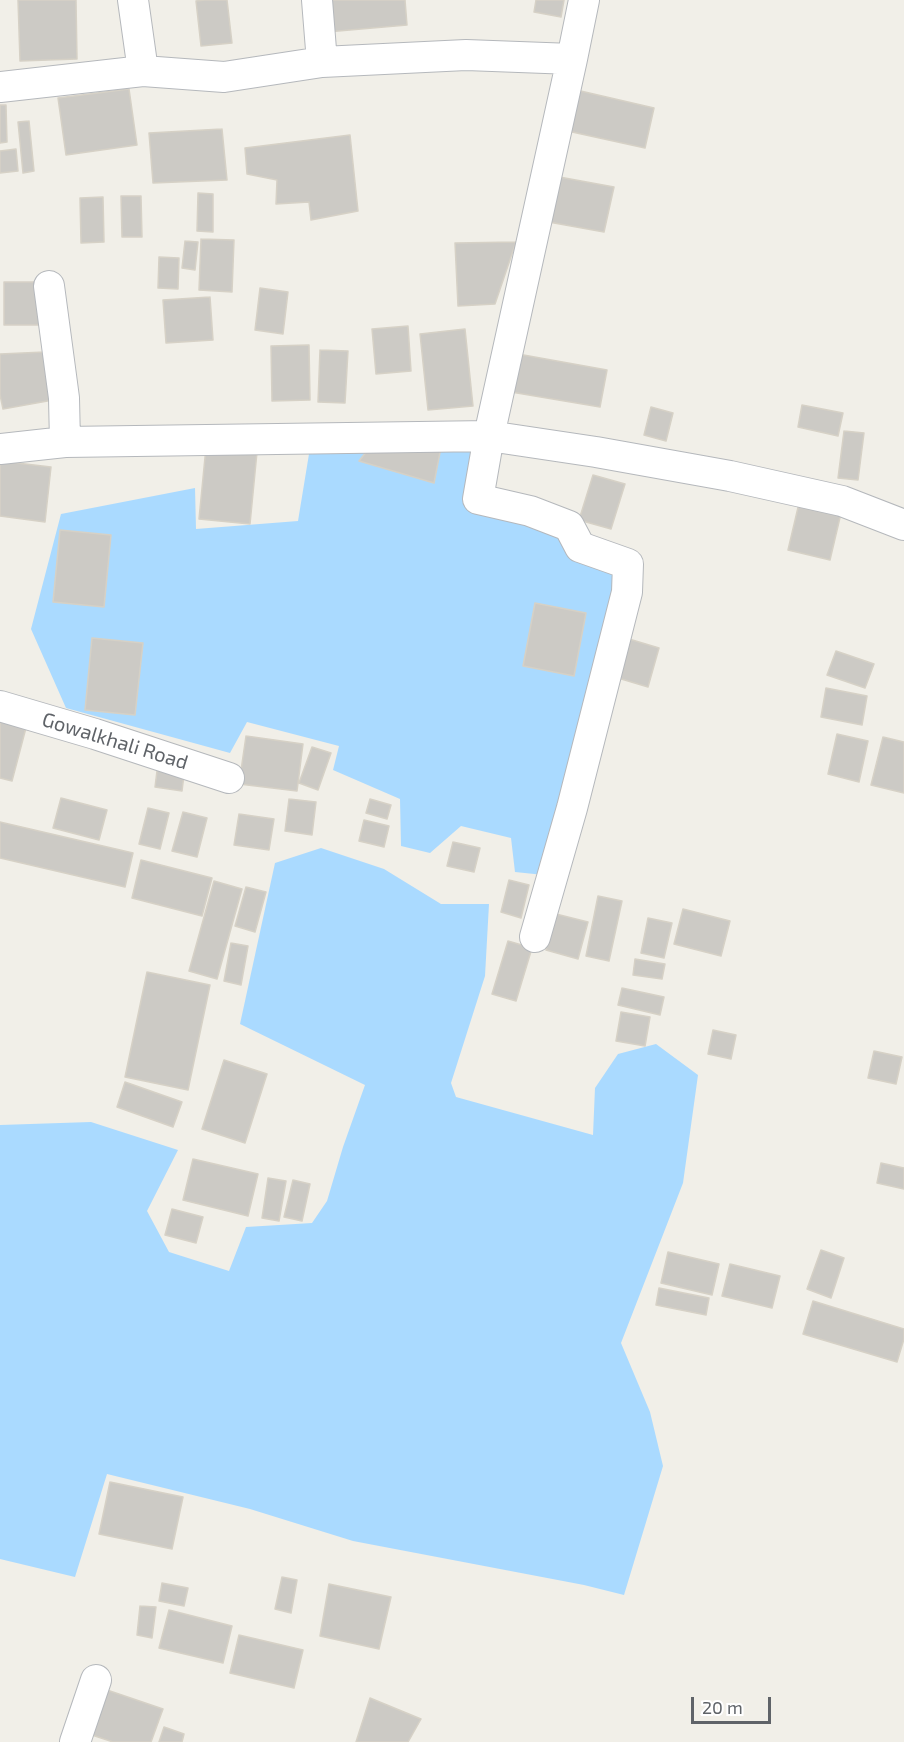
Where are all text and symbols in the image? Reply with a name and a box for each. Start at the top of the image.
street label: Gowalkhali Road [39,707,191,775]
scale bar [694,1685,774,1723]
text: 20 m [702,1696,743,1718]

